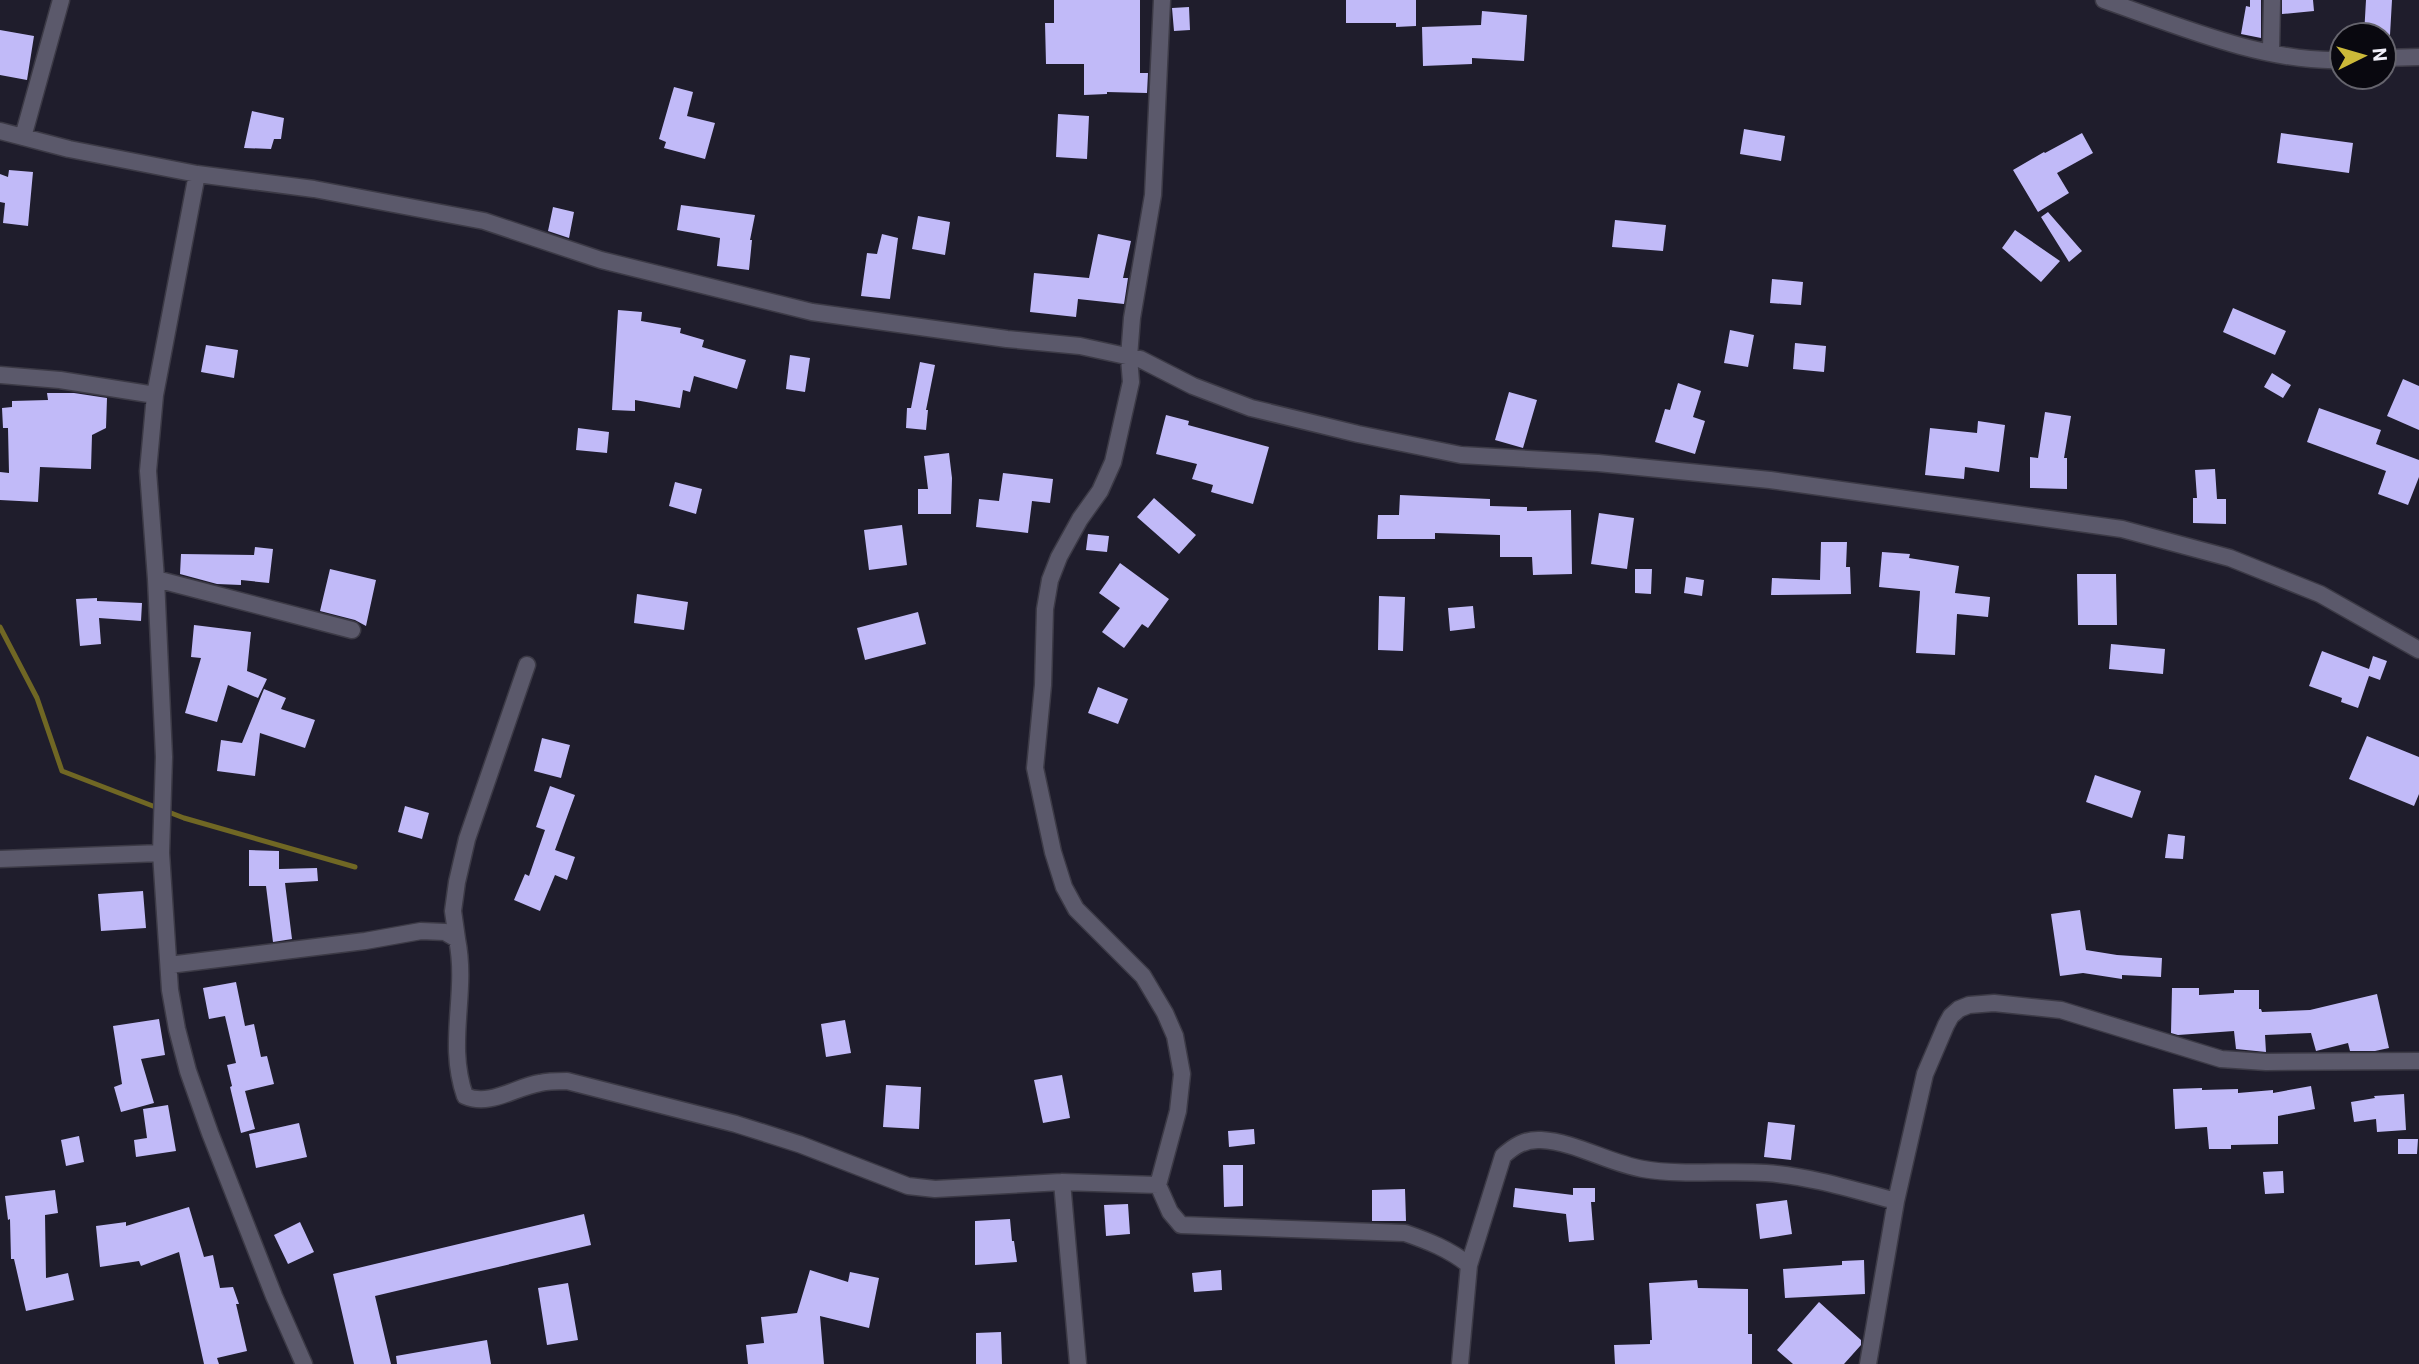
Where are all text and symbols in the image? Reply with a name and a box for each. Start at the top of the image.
north arrow [2328,21,2398,91]
text: N [2367,47,2391,62]

